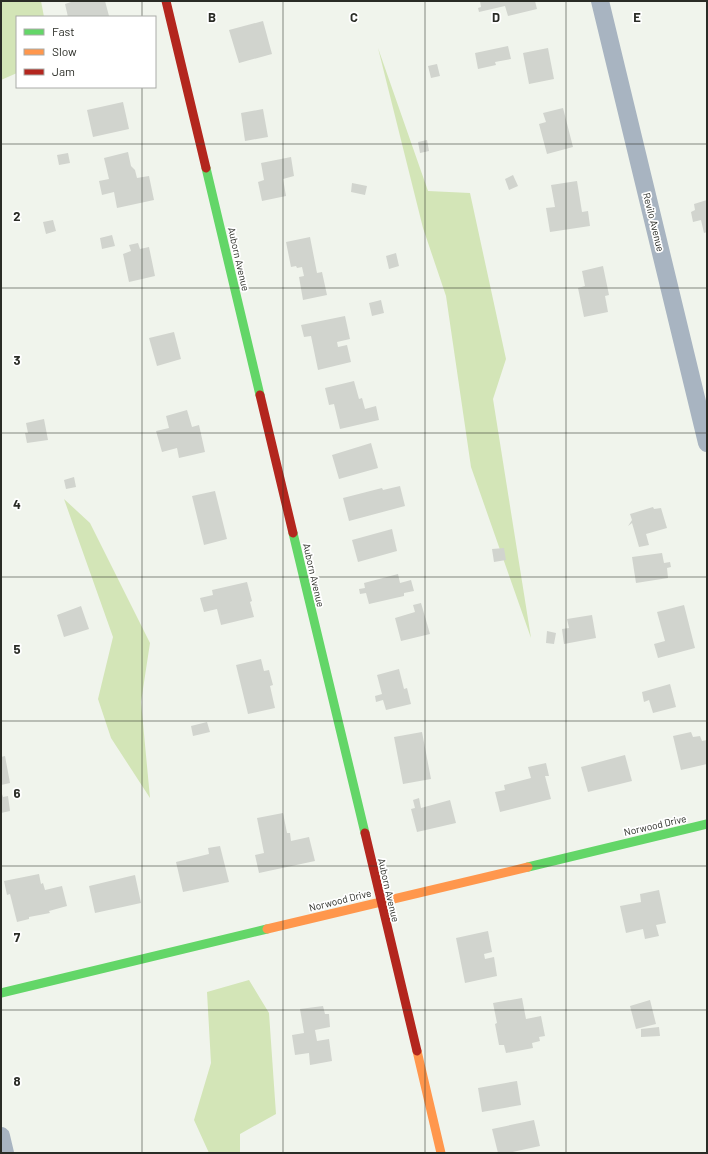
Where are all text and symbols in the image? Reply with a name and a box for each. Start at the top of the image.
text: B [208,9,216,25]
text: C [350,9,358,25]
text: D [492,9,500,25]
text: E [633,9,641,25]
legend [16,16,156,88]
text: Fast [52,24,75,38]
text: Slow [52,44,77,58]
text: Jam [52,64,75,78]
street label: Revilo Avenue [641,191,667,253]
text: 2 [13,208,21,224]
street label: Auborn Avenue [226,226,252,292]
text: 3 [13,352,21,368]
text: 4 [13,496,21,512]
street label: Auborn Avenue [301,542,327,608]
text: 5 [13,641,21,657]
text: 6 [14,785,21,801]
street label: Norwood Drive [623,812,687,838]
street label: Auborn Avenue [376,857,402,923]
street label: Norwood Drive [308,886,372,914]
text: 7 [14,929,21,945]
text: 8 [13,1073,21,1089]

